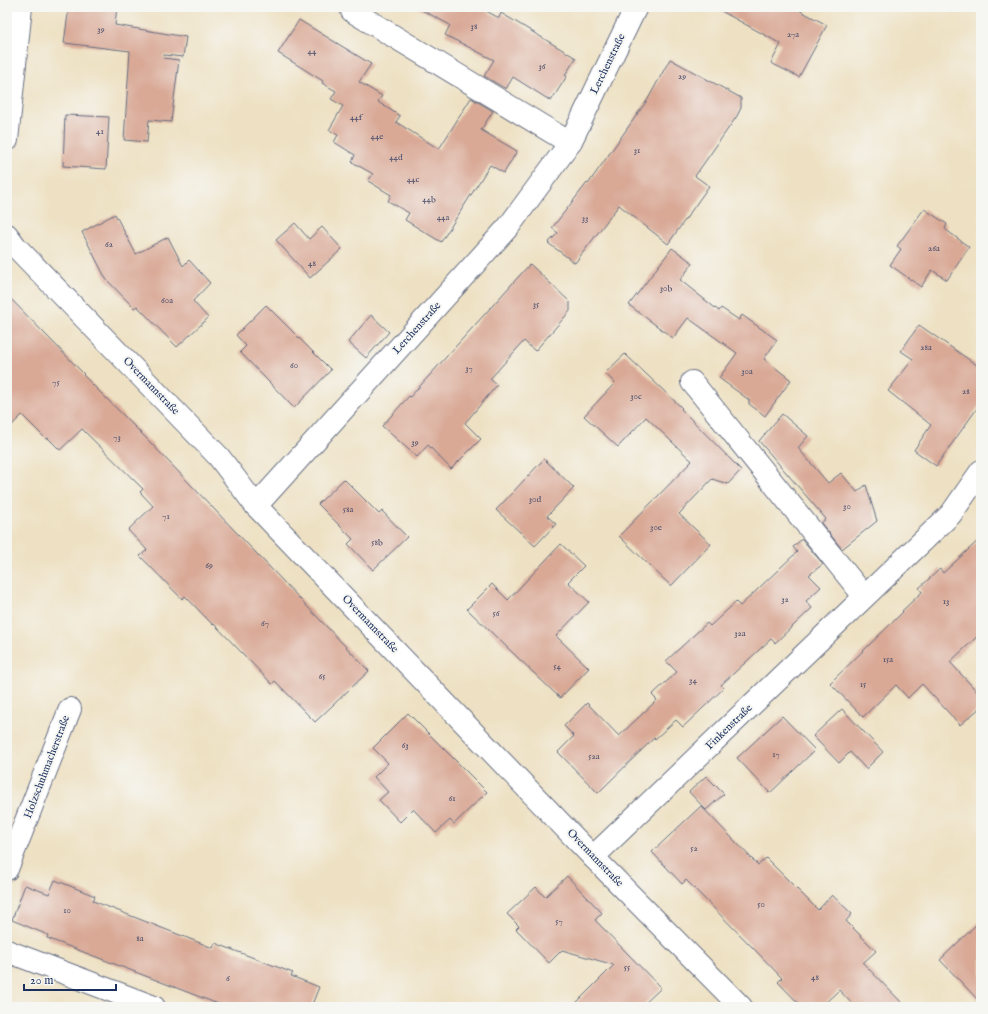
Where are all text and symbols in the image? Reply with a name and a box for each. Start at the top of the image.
house number: 38 [471,21,478,32]
house number: 39 [97,24,105,35]
house number: 27a [787,29,799,40]
street label: Lerchenstraße [587,31,629,97]
house number: 44 [308,46,317,57]
house number: 36 [538,61,546,72]
house number: 29 [678,71,686,82]
house number: 44f [350,112,364,123]
house number: 41 [96,126,104,137]
house number: 44e [371,131,383,142]
house number: 31 [634,145,640,156]
house number: 44d [389,152,403,163]
house number: 44c [407,174,419,185]
house number: 44b [422,194,436,205]
house number: 44a [437,212,449,223]
house number: 33 [582,213,588,224]
house number: 62 [105,239,113,250]
house number: 26a [928,243,940,254]
house number: 48 [308,258,316,269]
house number: 30b [660,283,672,294]
house number: 60a [161,295,173,306]
street label: Lerchenstraße [390,299,444,357]
house number: 35 [533,299,540,310]
house number: 28a [920,342,932,353]
street label: Overmannstraße [120,354,182,418]
house number: 60 [290,360,298,371]
house number: 37 [465,363,473,374]
house number: 30a [741,366,753,377]
house number: 75 [52,377,60,388]
house number: 28 [962,386,970,397]
house number: 30c [630,391,642,402]
house number: 73 [113,432,121,443]
house number: 39 [411,437,419,448]
house number: 30d [529,494,541,505]
house number: 30 [843,501,851,512]
house number: 58a [343,504,353,515]
house number: 71 [162,511,170,522]
house number: 30e [650,522,662,533]
house number: 58b [371,537,383,548]
house number: 69 [205,560,213,571]
street label: Overmannstraße [339,592,401,656]
house number: 32 [781,594,789,605]
house number: 13 [943,596,949,607]
house number: 56 [492,608,500,619]
house number: 67 [261,618,269,629]
house number: 32a [734,628,746,639]
house number: 15a [883,654,893,665]
house number: 54 [553,661,561,672]
house number: 65 [318,671,326,682]
house number: 34 [689,675,697,686]
house number: 15 [860,679,867,690]
street label: Finkenstraße [703,701,755,753]
street label: Holzschuhmacherstraße [21,714,73,820]
house number: 63 [401,740,409,751]
house number: 17 [772,749,780,760]
house number: 52a [588,751,600,762]
house number: 61 [448,793,456,804]
street label: Overmannstraße [564,826,626,890]
house number: 52 [690,843,698,854]
house number: 50 [757,899,765,910]
house number: 10 [63,905,71,916]
house number: 57 [555,916,563,927]
house number: 8a [136,933,144,944]
house number: 55 [624,962,631,973]
scale bar [24,966,116,992]
house number: 48 [811,972,819,983]
text: 20 m [30,973,53,988]
house number: 6 [226,973,230,984]

